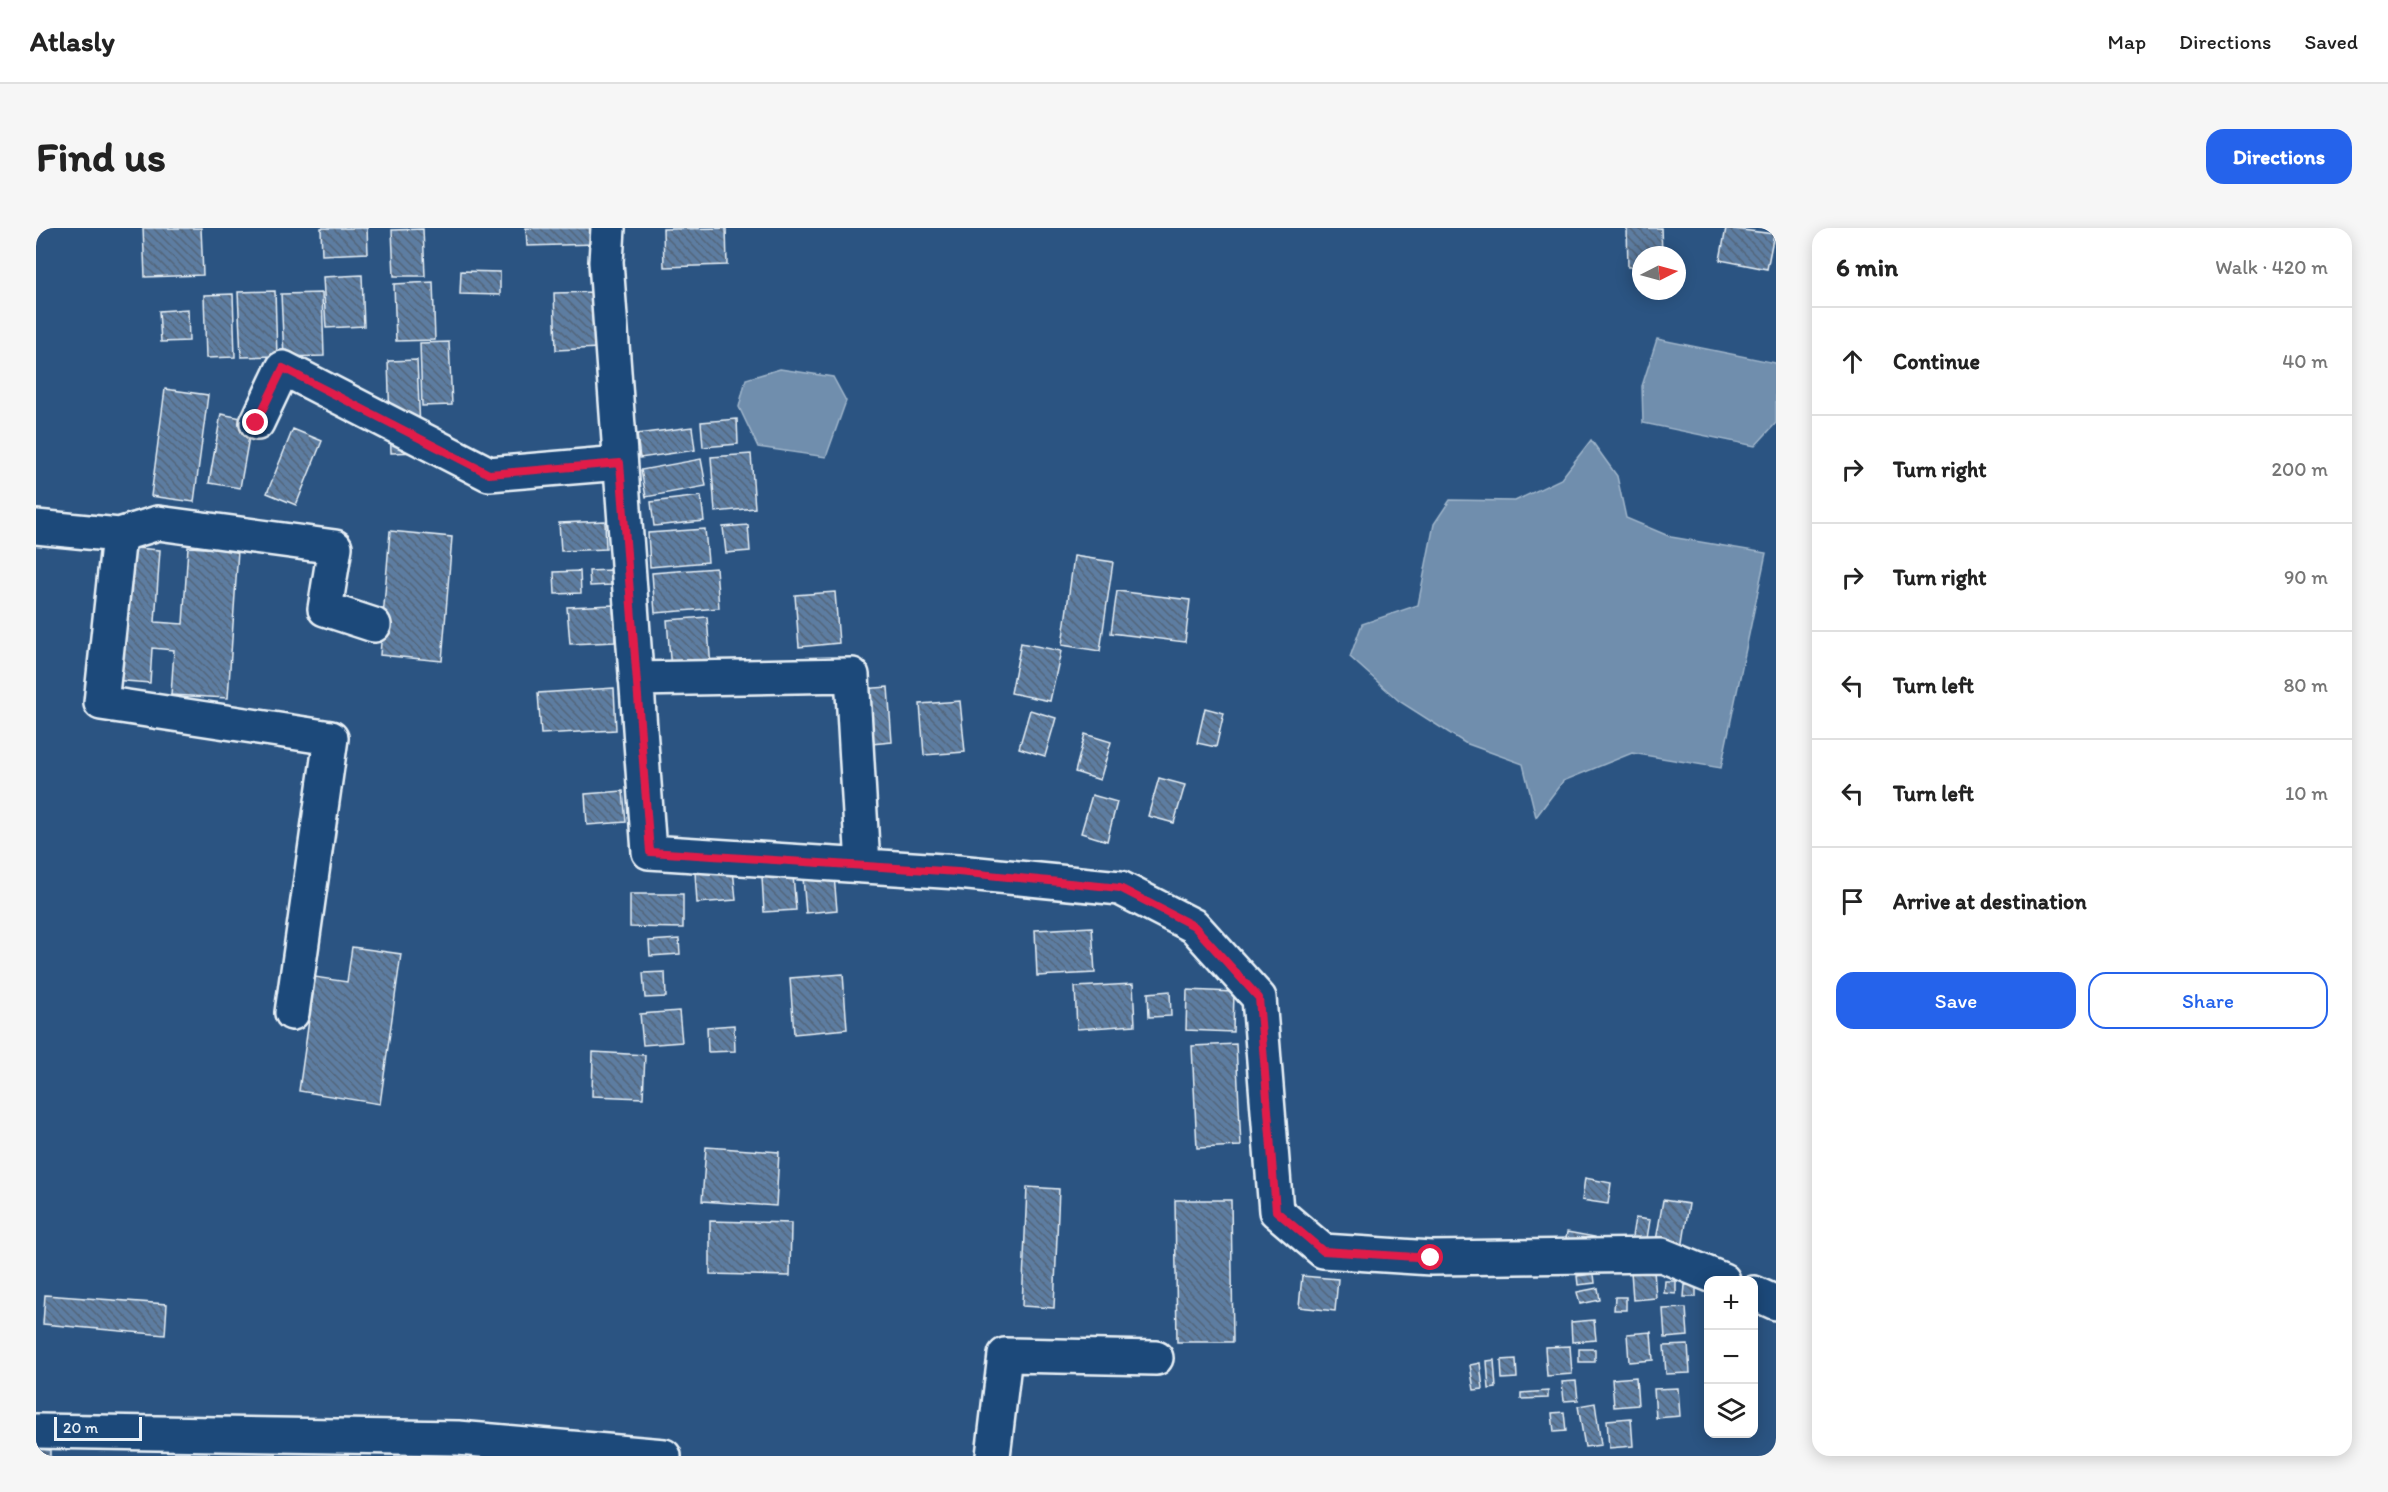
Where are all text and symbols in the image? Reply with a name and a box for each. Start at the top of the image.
text: Atlasly [30,24,115,58]
text: Map [2108,29,2146,54]
text: Directions [2179,29,2271,54]
text: Saved [2304,29,2358,54]
button: Directions [2206,129,2352,184]
text: Find us [36,131,166,182]
north arrow [1632,246,1686,300]
text: 6 min [1836,251,1898,283]
text: Walk · 420 m [2215,255,2328,279]
icon: ahead [1836,345,1869,378]
text: Continue [1893,348,1980,375]
text: 40 m [2282,349,2328,373]
route end [242,409,268,435]
icon: right [1836,453,1869,486]
text: Turn right [1893,456,1987,483]
text: 200 m [2272,457,2328,481]
icon: right [1836,561,1869,594]
text: Turn right [1893,564,1987,591]
text: 90 m [2284,565,2328,589]
icon: left [1836,669,1869,702]
text: Turn left [1893,672,1974,699]
text: 80 m [2283,673,2328,697]
icon: left [1836,777,1869,810]
text: Turn left [1893,780,1974,807]
text: 10 m [2285,781,2328,805]
icon: arrive [1836,885,1869,918]
text: Arrive at destination [1893,888,2087,915]
button: Save [1836,972,2076,1029]
button: Share [2088,972,2328,1029]
route start [1417,1244,1443,1270]
map controls [1704,1276,1758,1438]
button: + [1704,1276,1758,1330]
button: − [1704,1330,1758,1384]
button: layers [1704,1384,1758,1438]
scale bar [54,1414,142,1442]
text: 20 m [63,1418,98,1437]

